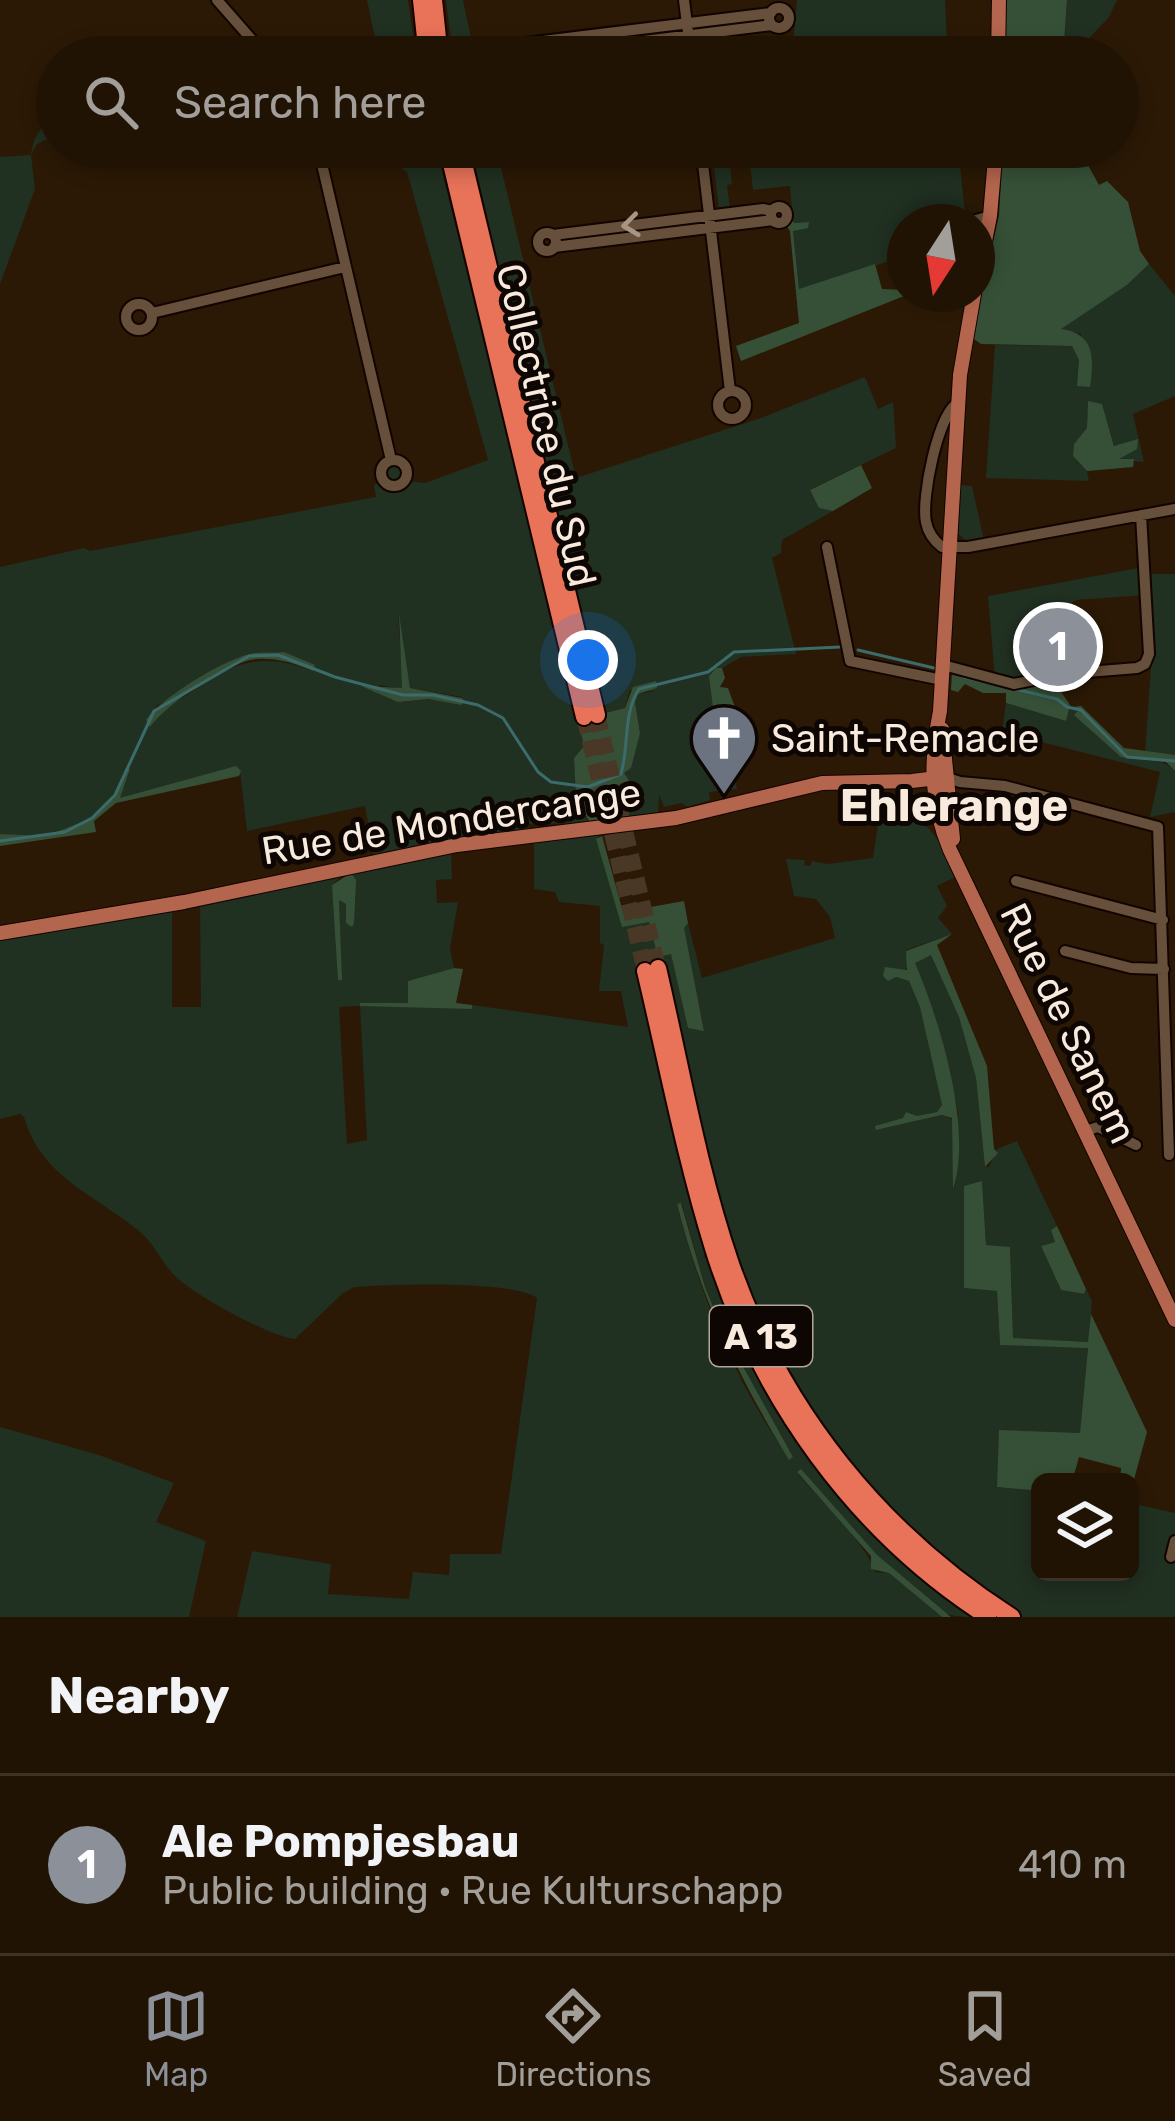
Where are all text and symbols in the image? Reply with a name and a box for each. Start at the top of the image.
search box [36,36,1139,168]
icon: search [78,69,144,135]
text: Search here [174,76,426,129]
north arrow [887,204,995,312]
one-way arrow [621,211,641,237]
street label: Collectrice du Sud [486,259,606,591]
pin: 1 [1019,602,1097,692]
your location [558,630,618,690]
church icon: Saint-Remacle [689,703,759,797]
place label: Saint-Remacle [771,716,1039,762]
street label: Rue de Mondercange [258,769,644,875]
district label: Ehlerange [840,779,1068,832]
street label: Rue de Sanem [990,896,1146,1151]
road number: A 13 [710,1306,812,1366]
map controls [1031,1473,1139,1581]
button: layers [1031,1473,1139,1581]
text: Nearby [48,1665,230,1726]
text: Ale Pompjesbau [162,1815,520,1868]
text: 1 [77,1842,97,1888]
text: 410 m [1018,1842,1127,1888]
text: Public building · Rue Kulturschapp [162,1868,784,1914]
tab: Map [143,1983,209,2094]
tab: Directions [495,1983,652,2094]
tab: Saved [938,1983,1032,2094]

